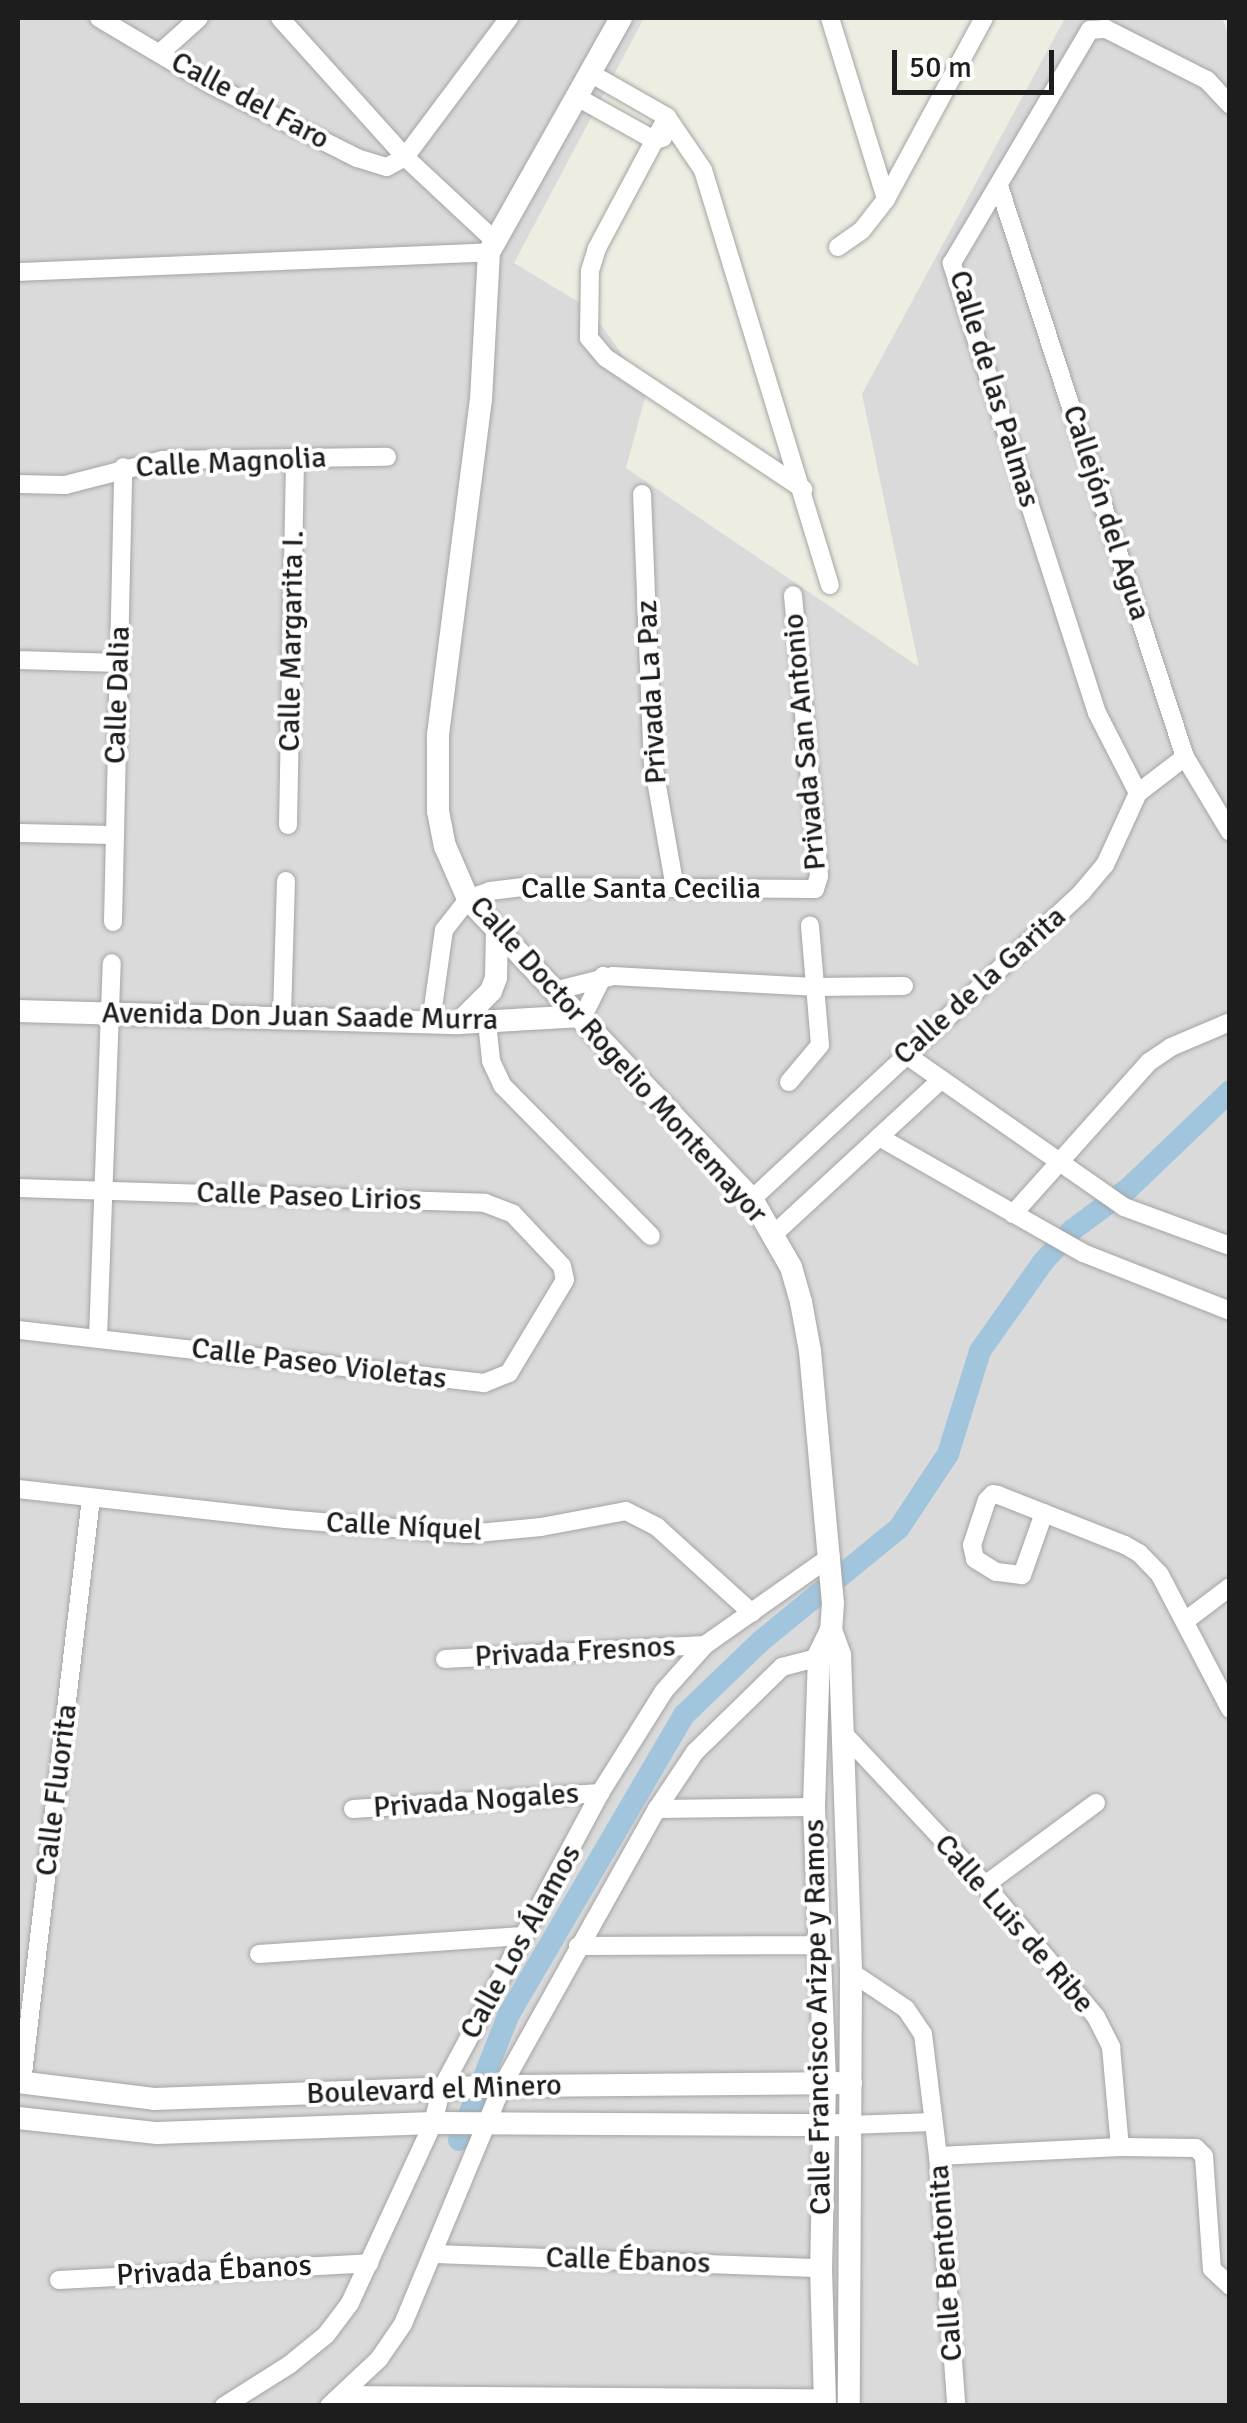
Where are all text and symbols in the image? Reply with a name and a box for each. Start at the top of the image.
scale bar [897,30,1060,92]
street label: Calle del Faro [165,44,335,158]
text: 50 m [909,49,972,86]
street label: Calle de las Palmas [941,266,1047,512]
street label: Callejón del Agua [1054,401,1158,625]
street label: Calle Magnolia [135,440,327,486]
street label: Calle Margarita I. [272,530,312,752]
street label: Privada La Paz [629,599,675,785]
street label: Privada San Antonio [776,612,834,872]
street label: Calle Dalia [98,625,138,765]
street label: Calle Santa Cecilia [521,871,761,907]
street label: Calle Doctor Rogelio Montemayor [461,889,775,1231]
street label: Calle de la Garita [886,899,1074,1073]
street label: Avenida Don Juan Saade Murra [101,996,499,1038]
street label: Calle Paseo Lirios [196,1175,422,1219]
street label: Calle Paseo Violetas [189,1330,449,1398]
street label: Calle Níquel [325,1505,483,1549]
street label: Privada Fresnos [474,1629,676,1675]
street label: Calle Fluorita [29,1702,85,1878]
street label: Privada Nogales [372,1776,580,1826]
street label: Calle Francisco Arizpe y Ramos [797,1819,839,2215]
street label: Calle Luis de Ribe [927,1827,1101,2021]
street label: Calle Los Álamos [453,1839,589,2045]
street label: Boulevard el Minero [306,2068,562,2112]
street label: Calle Bentonita [921,2163,971,2363]
street label: Calle Ébanos [545,2240,711,2282]
street label: Privada Ébanos [115,2248,313,2294]

